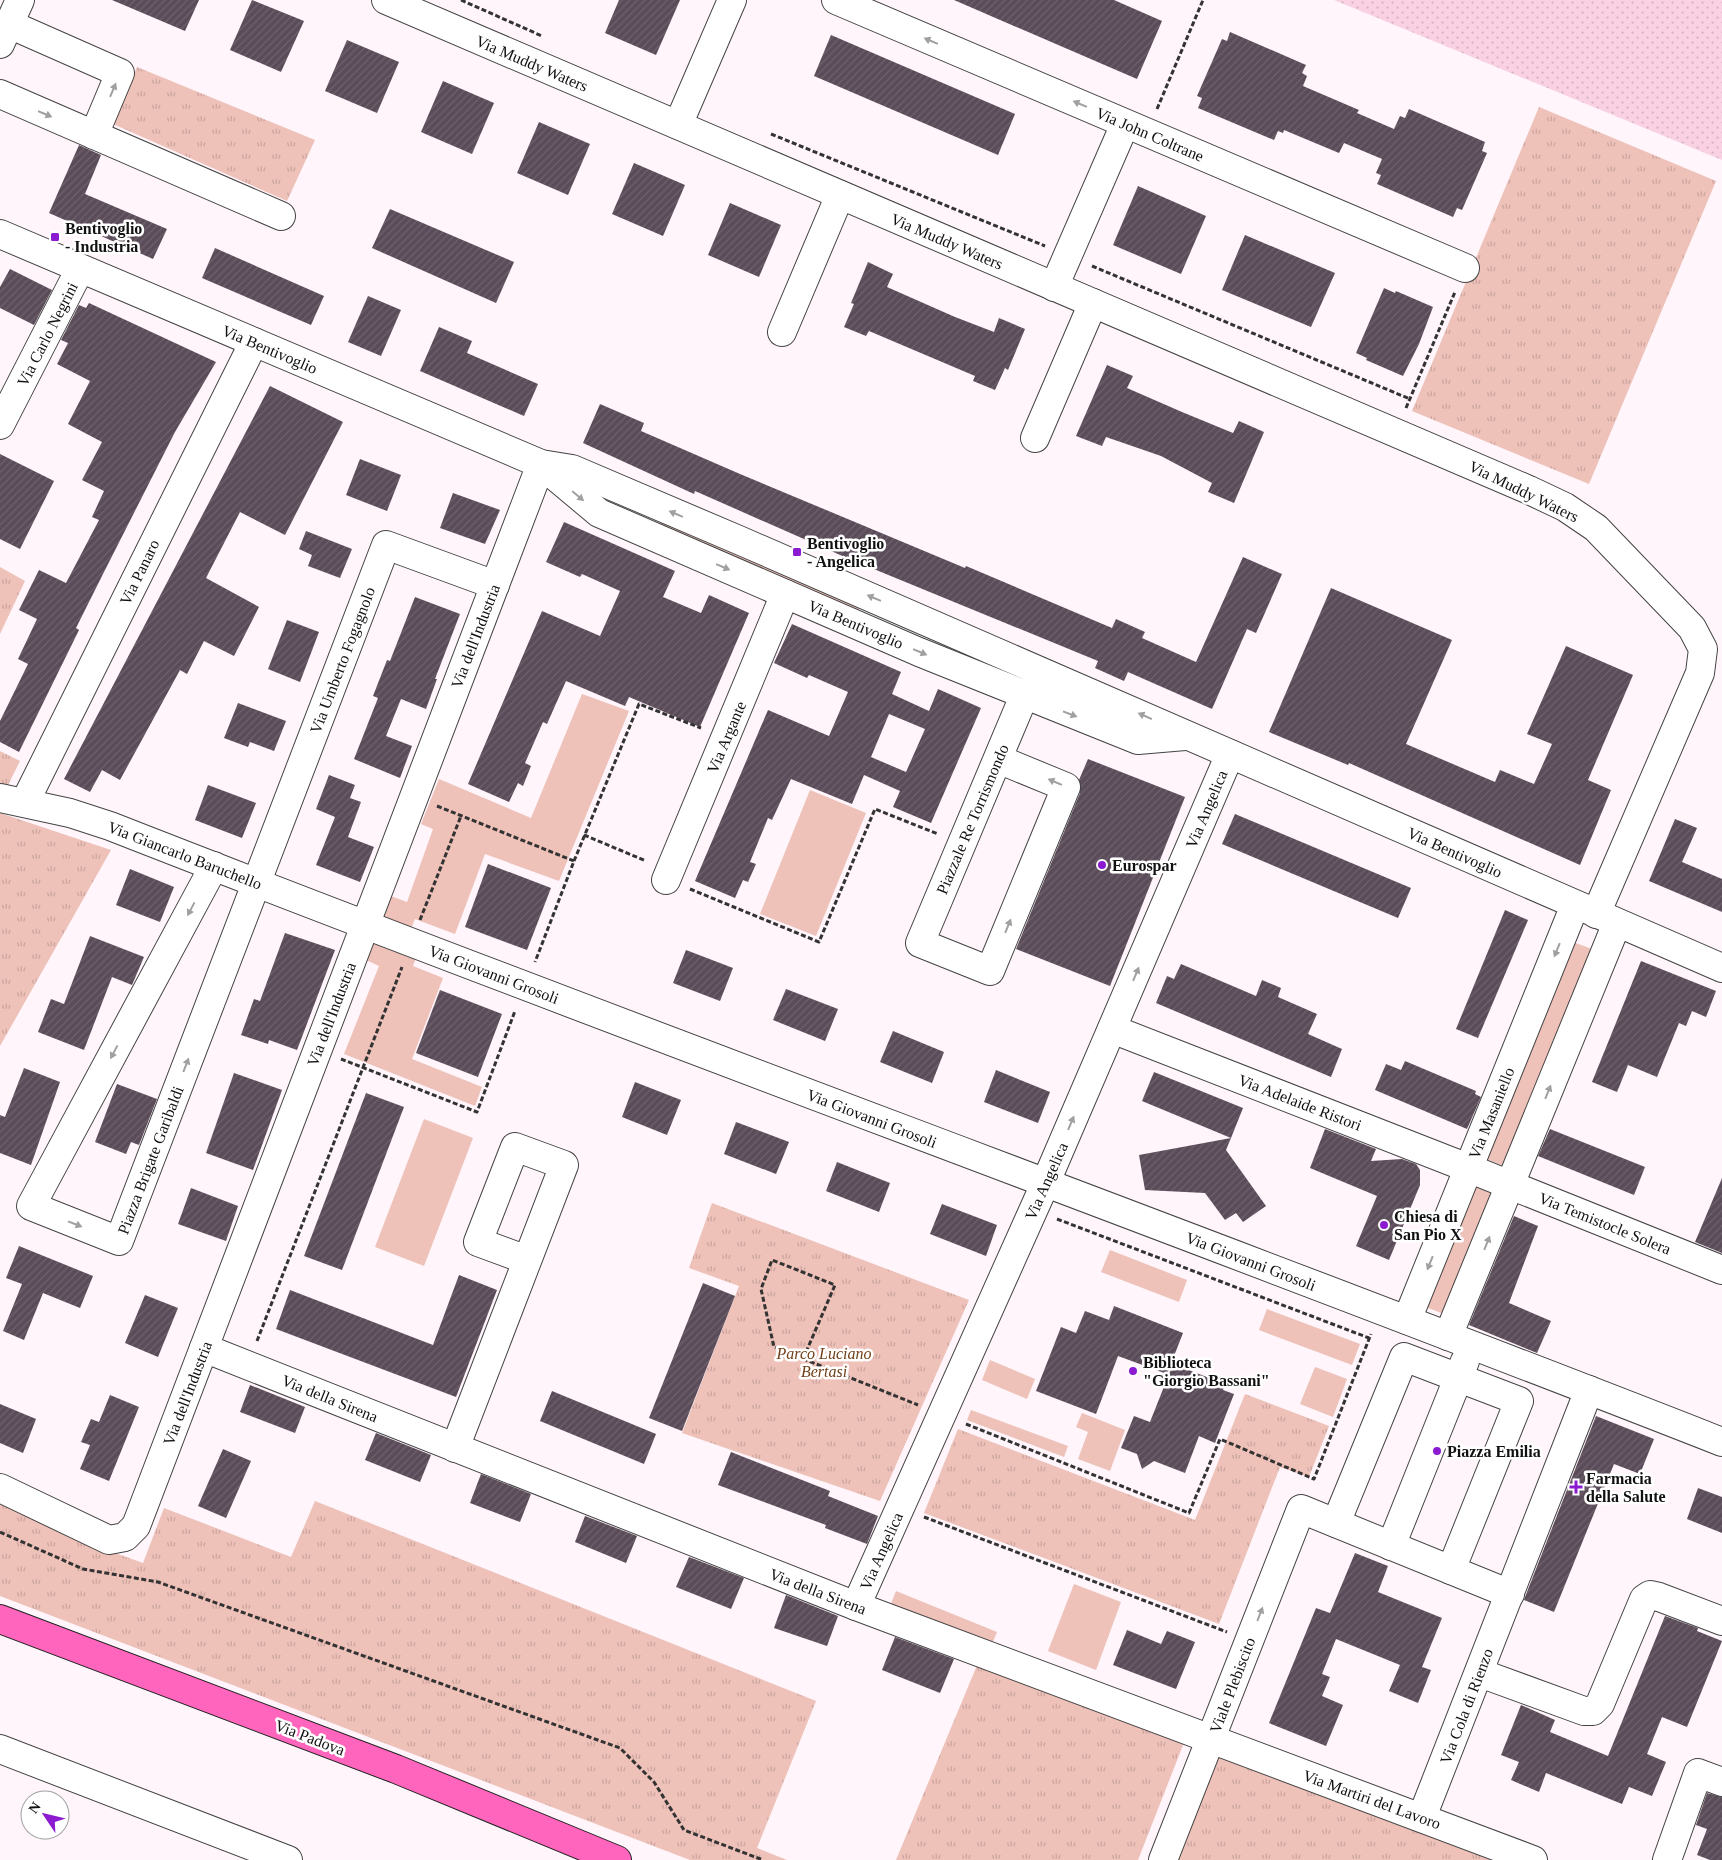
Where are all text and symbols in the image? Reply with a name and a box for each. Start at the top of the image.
street label: Via Muddy Waters [473,32,590,96]
one-way arrow [924,36,938,44]
one-way arrow [110,83,118,97]
one-way arrow [1073,100,1087,108]
street label: Via John Coltrane [1093,104,1206,165]
one-way arrow [38,110,52,118]
street label: Via Muddy Waters [888,210,1005,274]
place label: Bentivoglio - Industria [65,220,142,255]
marker: Bentivoglio - Industria [49,231,61,243]
street label: Via Carlo Negrini [14,279,82,390]
street label: Via Bentivoglio [219,322,320,378]
street label: Via Muddy Waters [1466,457,1581,526]
one-way arrow [571,490,584,501]
one-way arrow [669,509,683,517]
place label: Bentivoglio - Angelica [807,535,884,571]
street label: Via Panaro [116,537,163,608]
marker: Bentivoglio - Angelica [791,546,803,558]
one-way arrow [716,563,730,571]
street label: Via dell'Industria [448,582,503,691]
street label: Via Umberto Fogagnolo [307,585,379,736]
one-way arrow [867,594,881,602]
street label: Via Bentivoglio [805,597,906,653]
one-way arrow [913,649,927,657]
street label: Via Argante [704,699,750,776]
one-way arrow [1063,711,1078,718]
one-way arrow [1138,711,1152,719]
street label: Piazzale Re Torrismondo [933,742,1012,897]
street label: Via Angelica [1182,768,1231,851]
one-way arrow [1048,778,1062,786]
street label: Via Giancarlo Baruchello [105,818,264,893]
street label: Via Bentivoglio [1404,824,1505,882]
place label: Eurospar [1112,857,1177,875]
marker: Eurospar [1096,859,1108,871]
one-way arrow [187,902,195,917]
one-way arrow [1005,919,1013,933]
street label: Via Giovanni Grosoli [427,942,562,1007]
one-way arrow [1552,943,1560,957]
street label: Via dell'Industria [304,960,359,1069]
one-way arrow [1132,967,1140,981]
one-way arrow [110,1045,118,1060]
one-way arrow [182,1057,190,1072]
street label: Via Masaniello [1465,1065,1518,1161]
street label: Via Adelaide Ristori [1236,1071,1364,1134]
street label: Piazza Brigate Garibaldi [114,1083,188,1237]
one-way arrow [1545,1085,1553,1099]
street label: Via Giovanni Grosoli [805,1086,940,1151]
one-way arrow [1068,1116,1076,1130]
street label: Via Angelica [1022,1140,1072,1223]
street label: Via Temistocle Solera [1536,1189,1673,1258]
place label: Chiesa di San Pio X [1394,1208,1462,1243]
marker: Chiesa di San Pio X [1378,1219,1390,1231]
one-way arrow [68,1220,82,1228]
street label: Via Giovanni Grosoli [1184,1229,1319,1294]
one-way arrow [1483,1235,1491,1250]
one-way arrow [1426,1256,1434,1271]
street label: Via dell'Industria [160,1339,215,1448]
park label: Parco Luciano Bertasi [776,1345,871,1380]
place label: Biblioteca "Giorgio Bassani" [1143,1354,1270,1390]
marker: Biblioteca "Giorgio Bassani" [1127,1365,1139,1377]
street label: Via della Sirena [279,1371,380,1425]
place label: Piazza Emilia [1447,1443,1541,1460]
marker: Piazza Emilia [1431,1445,1443,1457]
place label: Farmacia della Salute [1586,1470,1666,1505]
marker: Farmacia della Salute [1570,1481,1582,1493]
street label: Via Angelica [857,1510,907,1593]
street label: Via della Sirena [767,1565,869,1618]
one-way arrow [1256,1606,1264,1621]
street label: Viale Plebiscito [1206,1635,1258,1735]
street label: Via Cola di Rienzo [1437,1646,1496,1766]
street label: Via Padova [273,1716,347,1759]
street label: Via Martiri del Lavoro [1301,1767,1443,1832]
north arrow [20,1790,70,1840]
text: N [26,1799,44,1816]

